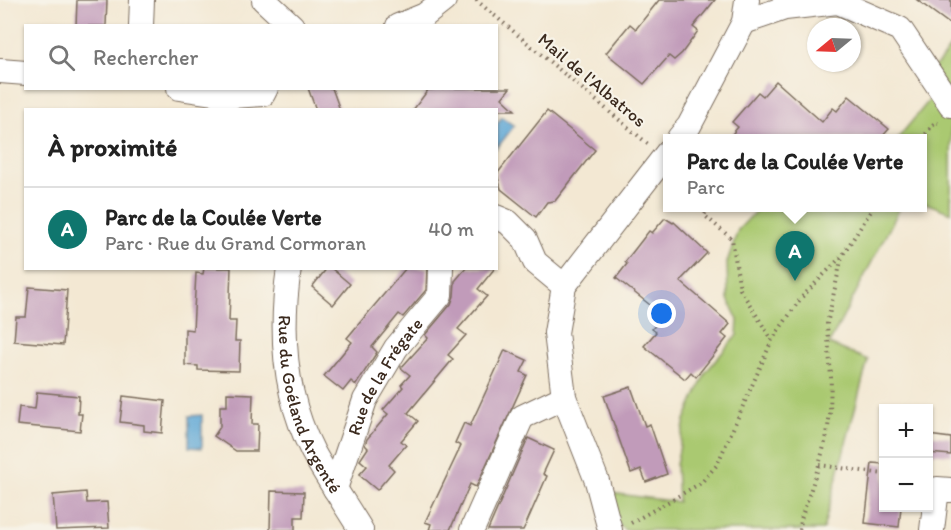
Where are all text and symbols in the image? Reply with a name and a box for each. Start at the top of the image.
north arrow [807,18,861,72]
search box [24,24,498,90]
street label: Mail de l'Albatros [533,28,651,132]
icon: search [45,41,78,74]
text: Rechercher [93,44,198,71]
text: À proximité [48,131,177,163]
popup [663,134,927,212]
text: Parc de la Coulée Verte [687,148,903,175]
text: Parc [687,175,725,199]
text: Parc de la Coulée Verte [105,204,322,231]
text: A [61,217,74,241]
text: 40 m [428,217,474,241]
text: Parc · Rue du Grand Cormoran [105,231,366,255]
pin: A [776,232,814,281]
your location [647,299,676,328]
street label: Rue de la Frégate [343,313,428,438]
street label: Rue du Goéland Argenté [274,315,346,498]
map controls [879,404,933,512]
button: + [879,404,933,458]
button: − [879,458,933,512]

